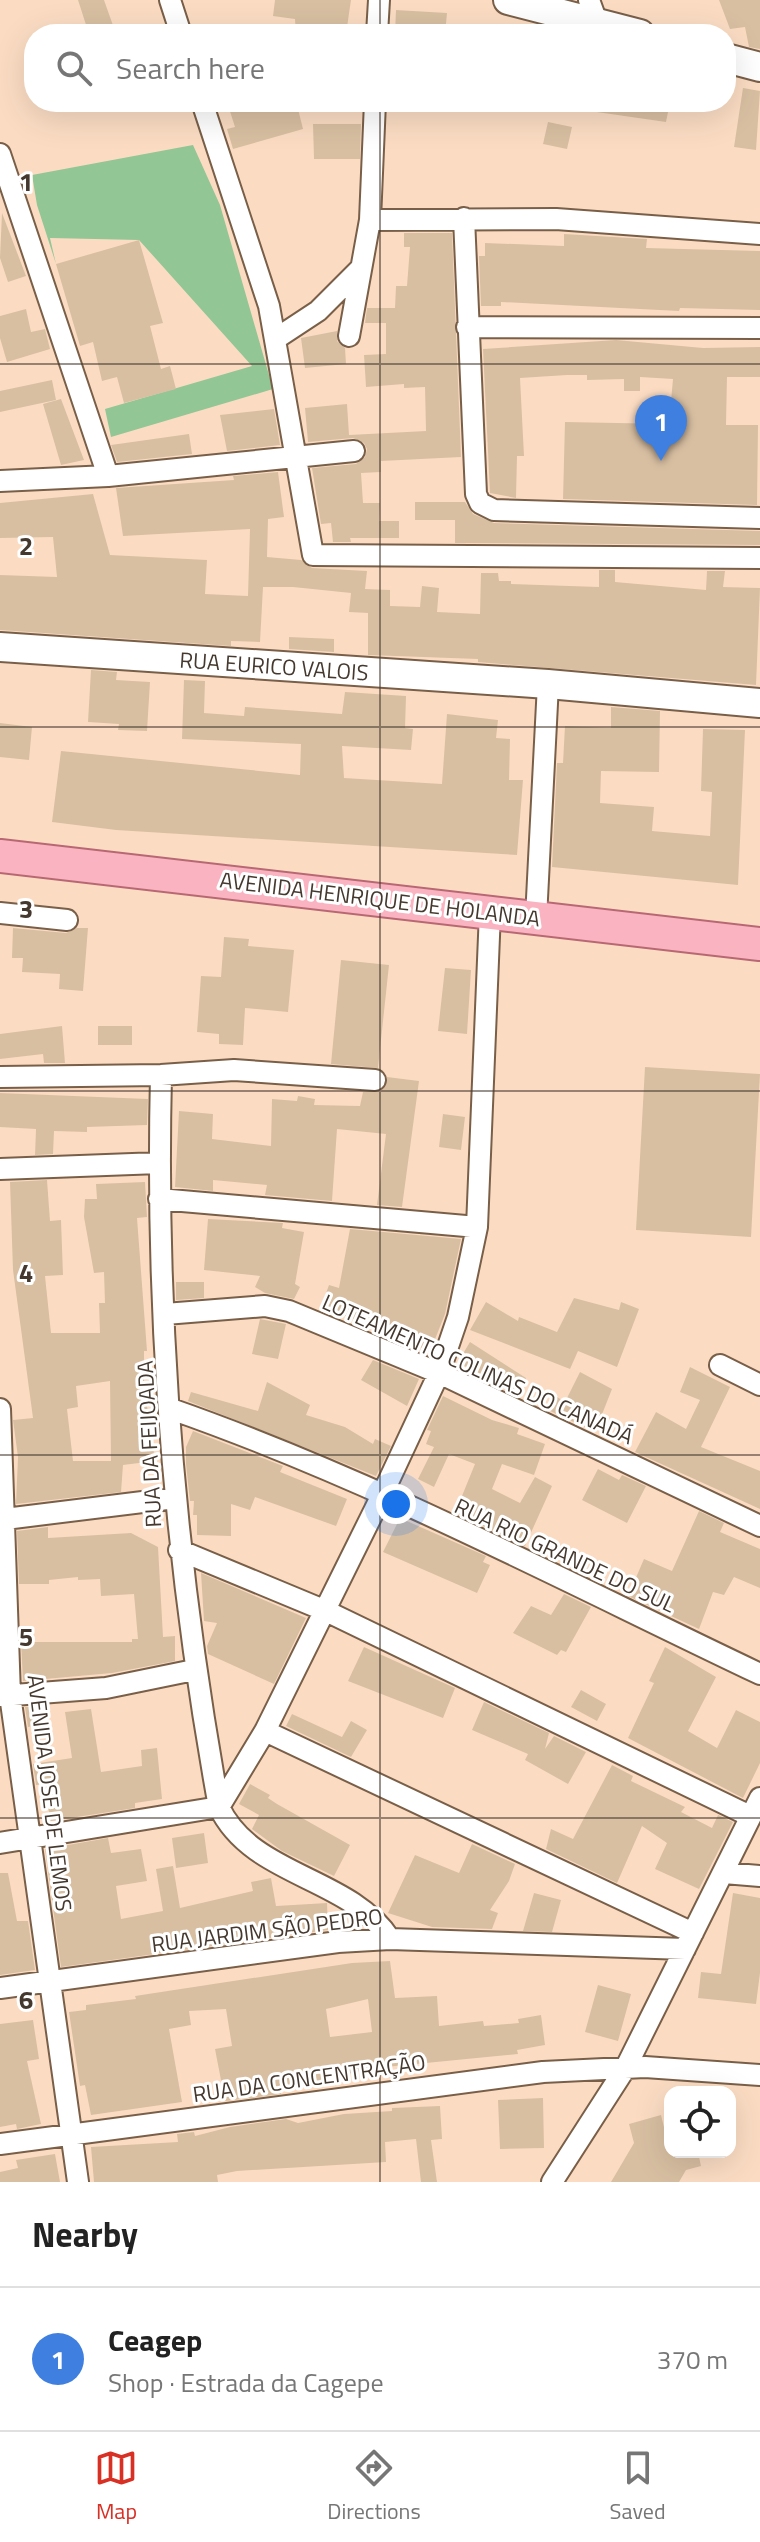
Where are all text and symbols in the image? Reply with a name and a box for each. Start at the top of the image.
search box [24,24,736,112]
text: Search here [116,45,265,91]
icon: search [52,46,96,90]
text: 1 [19,162,33,201]
pin: 1 [635,395,687,461]
text: 2 [19,526,33,565]
street label: RUA EURICO VALOIS [178,642,370,690]
street label: AVENIDA HENRIQUE DE HOLANDA [218,862,542,936]
text: 3 [19,889,33,928]
text: 4 [19,1253,33,1292]
street label: LOTEAMENTO COLINAS DO CANADÁ [317,1285,639,1453]
street label: RUA DA FEIJOADA [128,1360,170,1528]
your location [376,1484,416,1524]
street label: RUA RIO GRANDE DO SUL [449,1489,681,1621]
text: 5 [19,1617,33,1656]
street label: AVENIDA JOSE DE LEMOS [19,1673,81,1913]
street label: RUA JARDIM SÃO PEDRO [149,1899,385,1961]
text: 6 [19,1980,33,2019]
street label: RUA DA CONCENTRAÇÃO [190,2045,428,2111]
map controls [664,2086,736,2158]
button: locate [664,2086,736,2158]
text: Nearby [32,2208,138,2260]
text: Ceagep [108,2317,202,2363]
text: 1 [51,2340,65,2379]
text: 370 m [657,2340,728,2379]
text: Shop · Estrada da Cagepe [108,2363,384,2402]
tab: Map [94,2446,138,2528]
tab: Directions [327,2446,421,2528]
tab: Saved [610,2446,666,2528]

